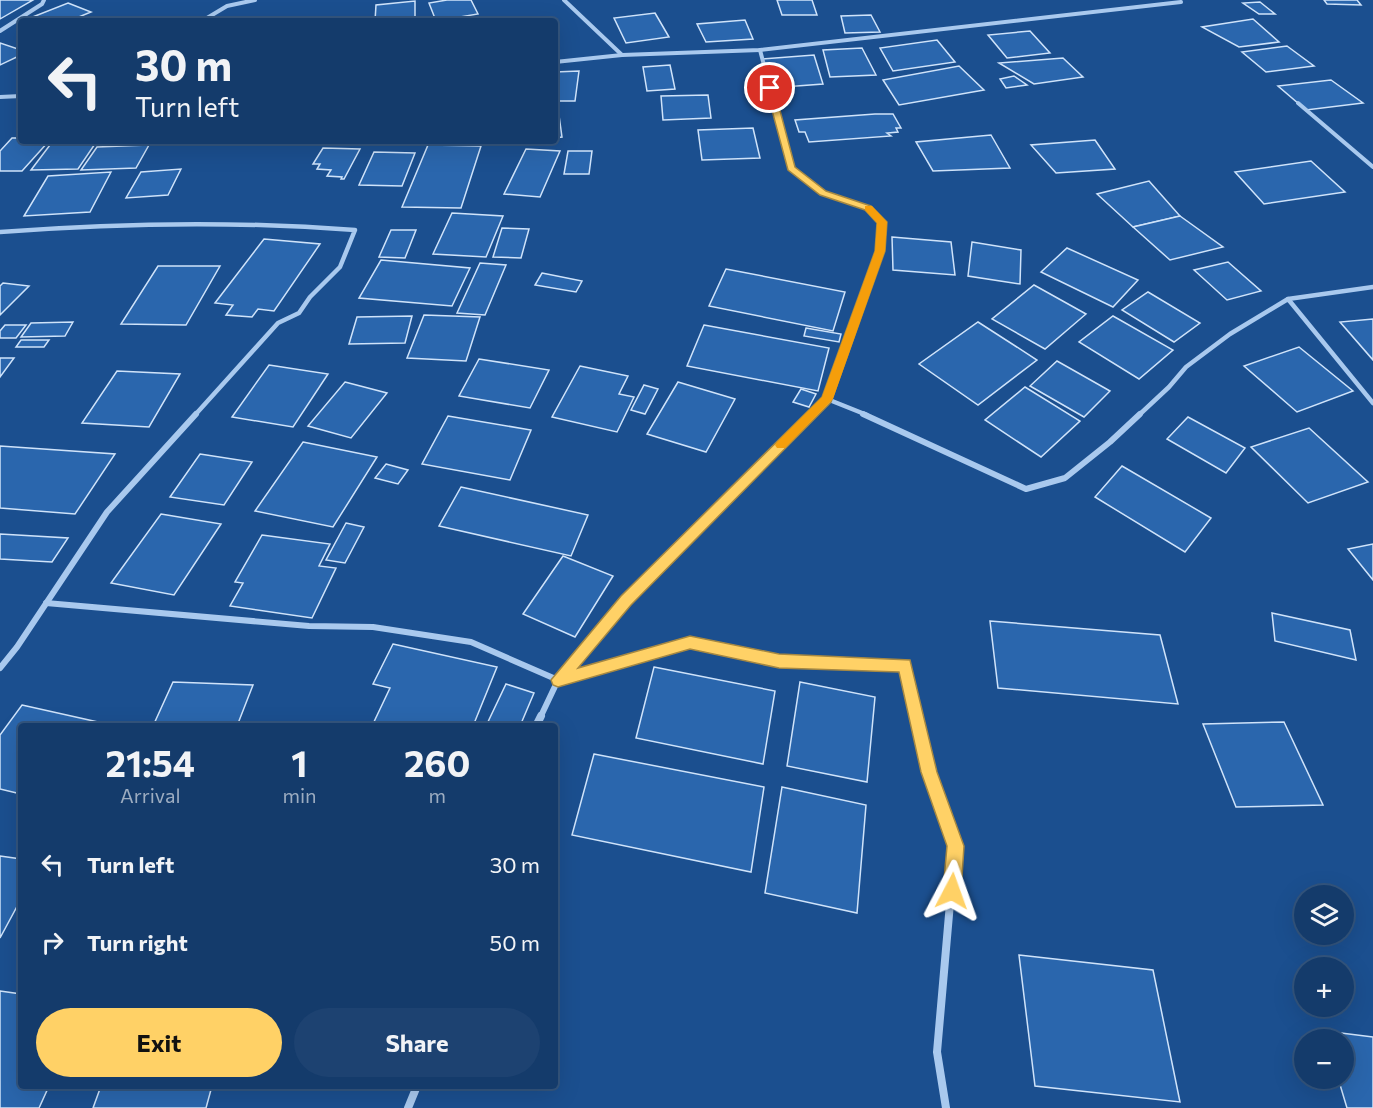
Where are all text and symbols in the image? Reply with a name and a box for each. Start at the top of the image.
text: 30 m [135,38,232,90]
icon: left [36,42,114,120]
pin [744,62,795,113]
icon: arrive [753,71,786,104]
text: Turn left [135,90,239,123]
text: 21:54 [106,740,195,784]
text: 1 [291,740,308,784]
text: 260 [404,740,470,784]
text: Arrival [120,783,180,807]
text: min [282,783,317,807]
text: m [429,783,446,807]
icon: left [36,848,69,881]
text: Turn left [87,851,174,878]
text: 30 m [490,851,540,878]
position arrow [920,859,984,923]
map controls [1294,885,1354,1089]
button: layers [1294,885,1354,945]
icon: right [36,926,69,959]
text: Turn right [87,929,188,956]
text: 50 m [490,929,540,956]
button: + [1294,957,1354,1017]
button: Exit [36,1008,282,1077]
button: Share [294,1008,540,1077]
button: − [1294,1029,1354,1089]

